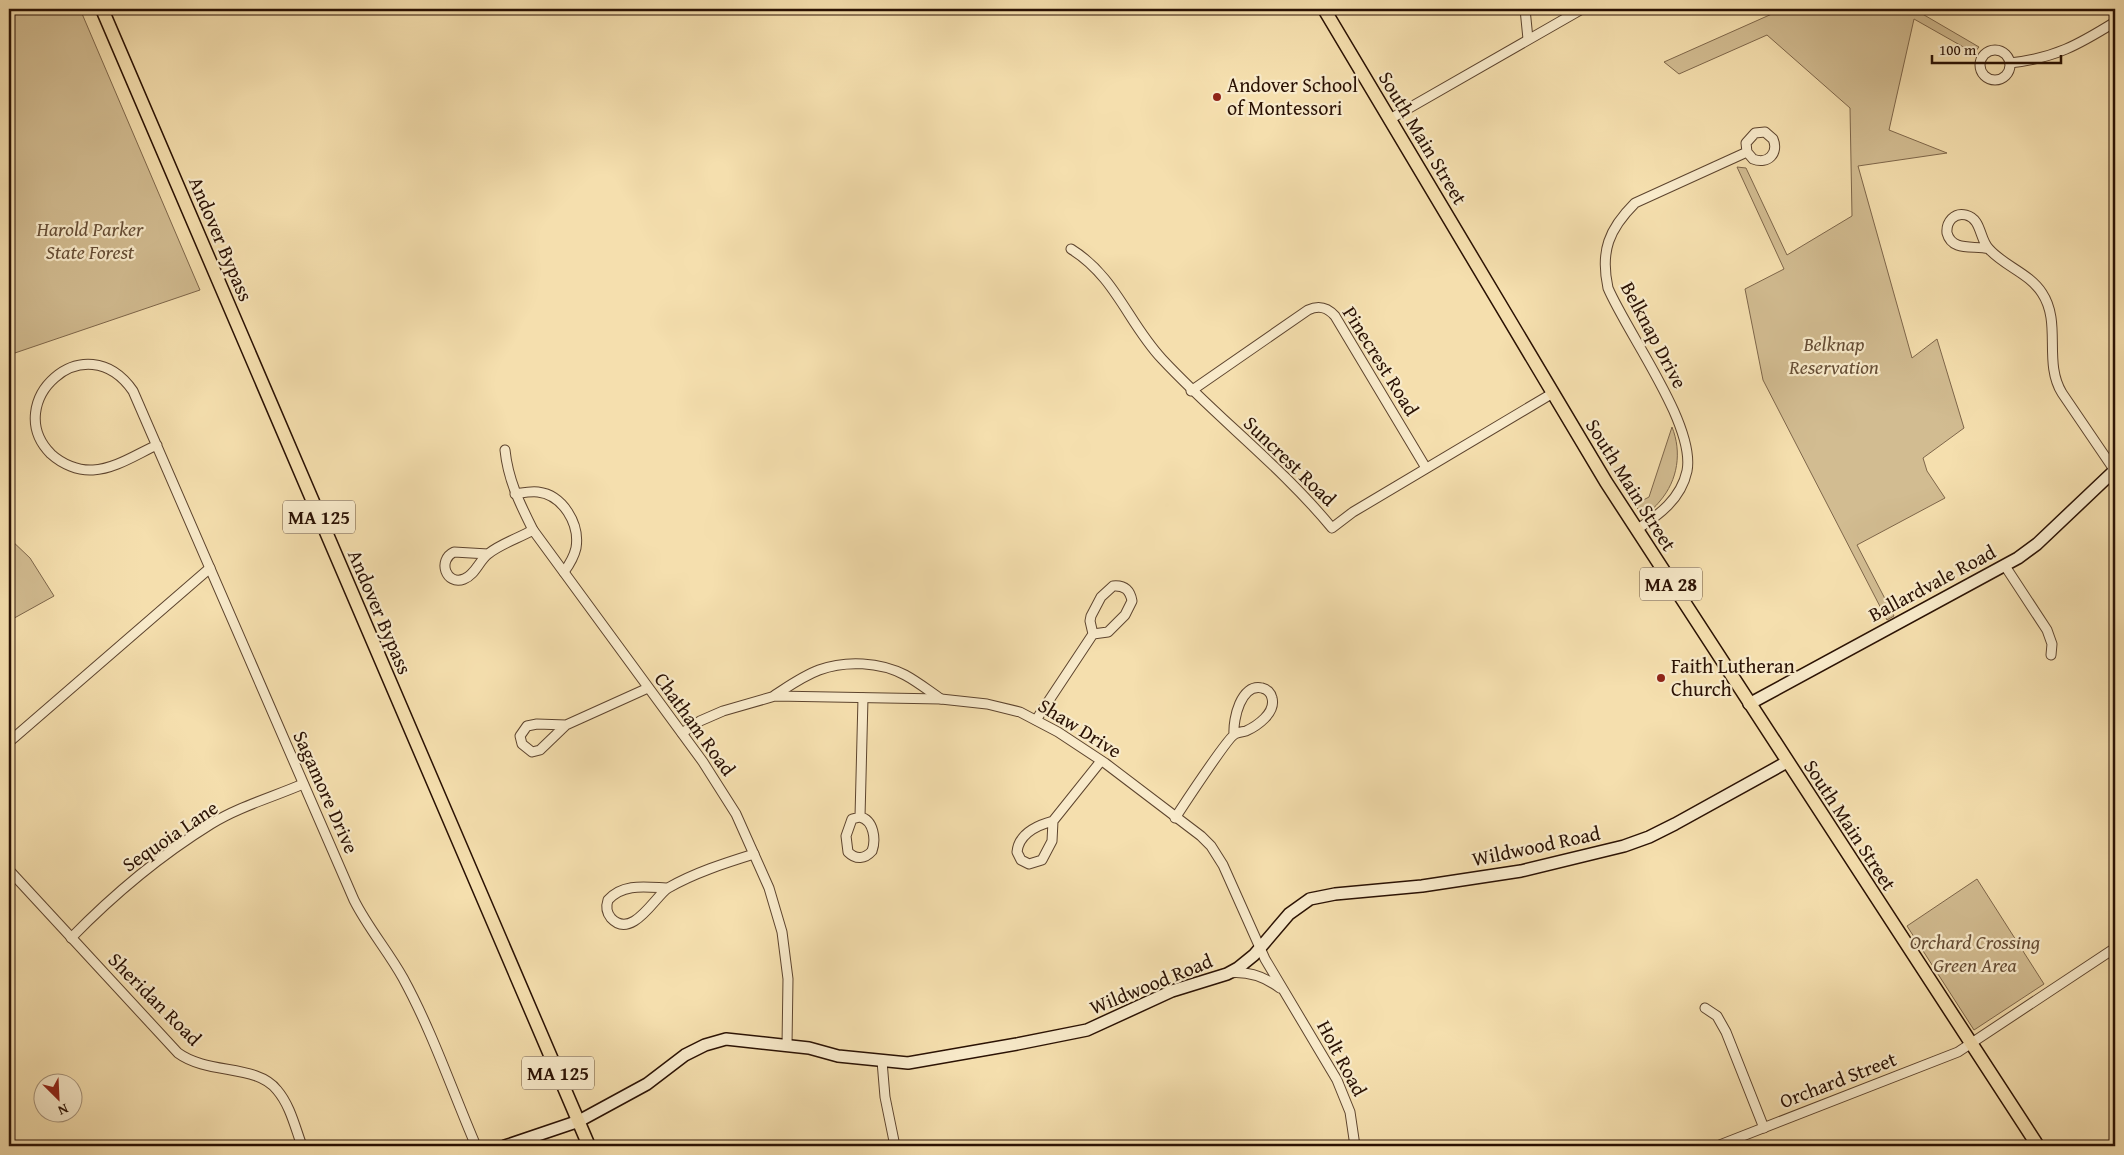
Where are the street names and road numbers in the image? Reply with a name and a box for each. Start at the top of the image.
street label: South Main Street [1372,65,1475,210]
street label: Andover Bypass [182,172,261,306]
street label: Belknap Drive [1614,276,1695,393]
street label: Pinecrest Road [1336,300,1427,421]
street label: Suncrest Road [1237,409,1344,513]
street label: South Main Street [1579,413,1684,557]
road number: MA 125 [283,501,355,534]
street label: Ballardvale Road [1863,537,2001,628]
street label: Andover Bypass [341,545,420,679]
road number: MA 28 [1640,568,1702,600]
street label: Chatham Road [648,666,743,782]
street label: Shaw Drive [1033,690,1128,765]
street label: Sagamore Drive [286,726,367,858]
street label: South Main Street [1797,753,1904,896]
street label: Sequoia Lane [116,793,223,878]
street label: Wildwood Road [1469,818,1603,873]
street label: Sheridan Road [102,945,209,1052]
street label: Wildwood Road [1085,946,1217,1021]
street label: Holt Road [1310,1015,1375,1101]
street label: Orchard Street [1775,1044,1900,1115]
road number: MA 125 [522,1056,594,1090]

